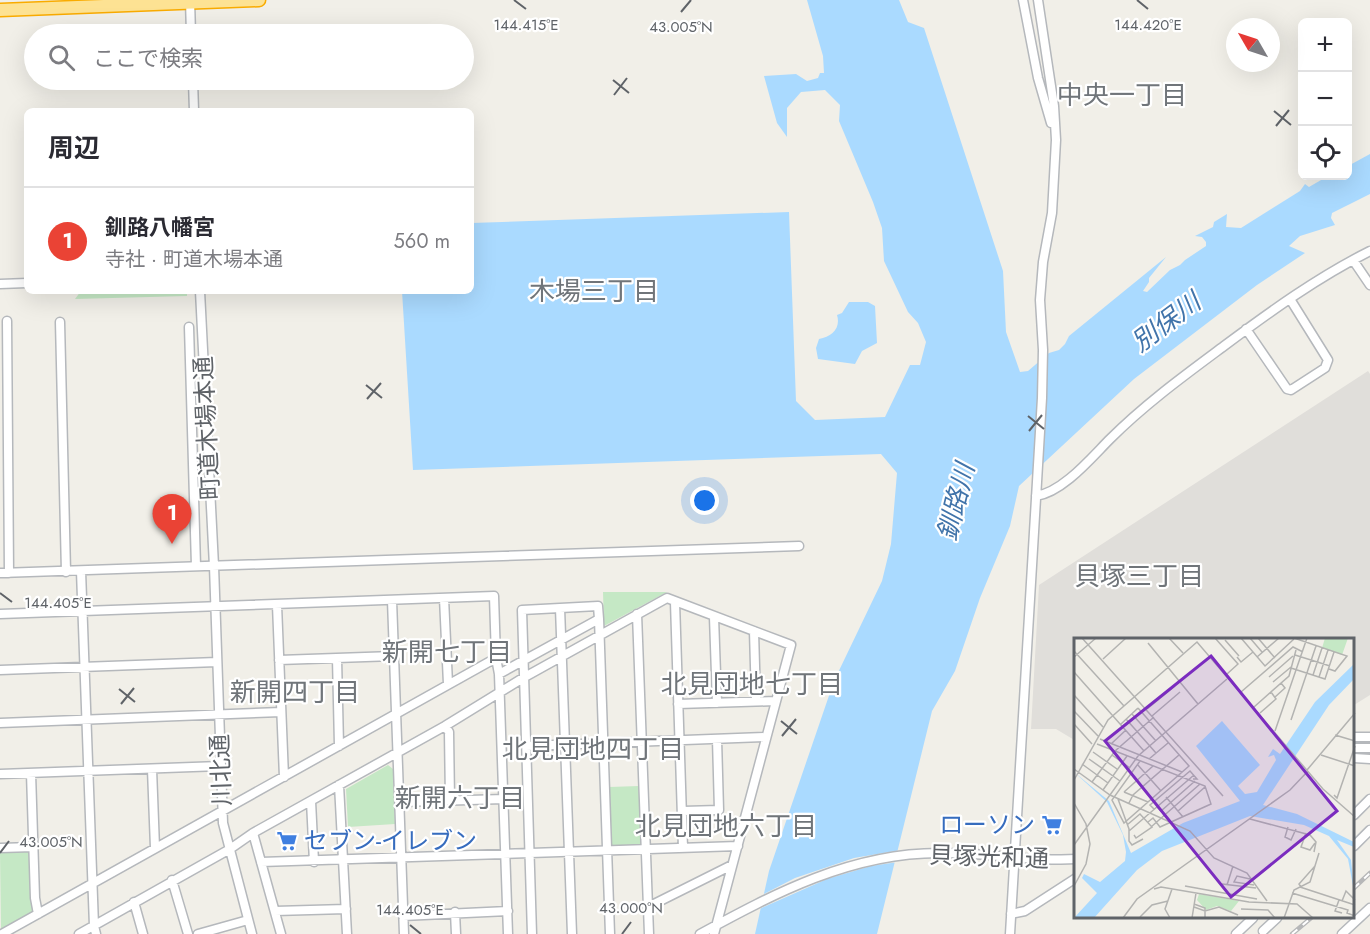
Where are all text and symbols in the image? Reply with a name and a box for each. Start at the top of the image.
text: 144.415°E [493,14,559,36]
text: 144.420°E [1114,14,1182,36]
text: 43.005°N [649,16,713,38]
north arrow [1226,18,1280,72]
map controls [1298,18,1352,180]
button: + [1298,18,1352,72]
search box [24,24,474,90]
icon: search [45,41,78,74]
text: ここで検索 [93,42,203,74]
button: − [1298,72,1352,126]
district label: 中央一丁目 [1057,76,1187,114]
button: locate [1298,126,1352,180]
text: 周辺 [48,129,100,167]
text: 釧路八幡宮 [105,211,215,243]
text: 1 [62,227,73,256]
text: 560 m [394,227,450,256]
text: 寺社 · 町道木場本通 [105,245,283,274]
district label: 木場三丁目 [529,272,659,310]
water label: 別保川 [1123,282,1211,361]
street label: 町道木場本通 [185,355,228,501]
water label: 釧路川 [928,457,985,544]
your location [690,486,719,515]
pin: 1 [152,494,192,544]
district label: 貝塚三丁目 [1074,557,1204,595]
text: 144.405°E [24,592,92,614]
district label: 新開七丁目 [382,633,512,671]
inset map [1074,638,1355,919]
district label: 北見団地七丁目 [661,665,843,703]
district label: 新開四丁目 [230,673,360,711]
district label: 北見団地四丁目 [502,730,684,768]
street label: 川北通 [202,733,239,807]
district label: 新開六丁目 [395,779,525,817]
district label: 北見団地六丁目 [635,807,817,845]
place label: ローソン [939,807,1035,842]
supermarket icon: ローソン [1040,813,1064,837]
place label: セブン-イレブン [304,823,477,858]
supermarket icon: セブン-イレブン [275,829,299,853]
text: 43.005°N [19,831,83,853]
street label: 貝塚光和通 [928,837,1050,876]
text: 43.000°N [599,897,663,919]
text: 144.405°E [376,899,444,921]

